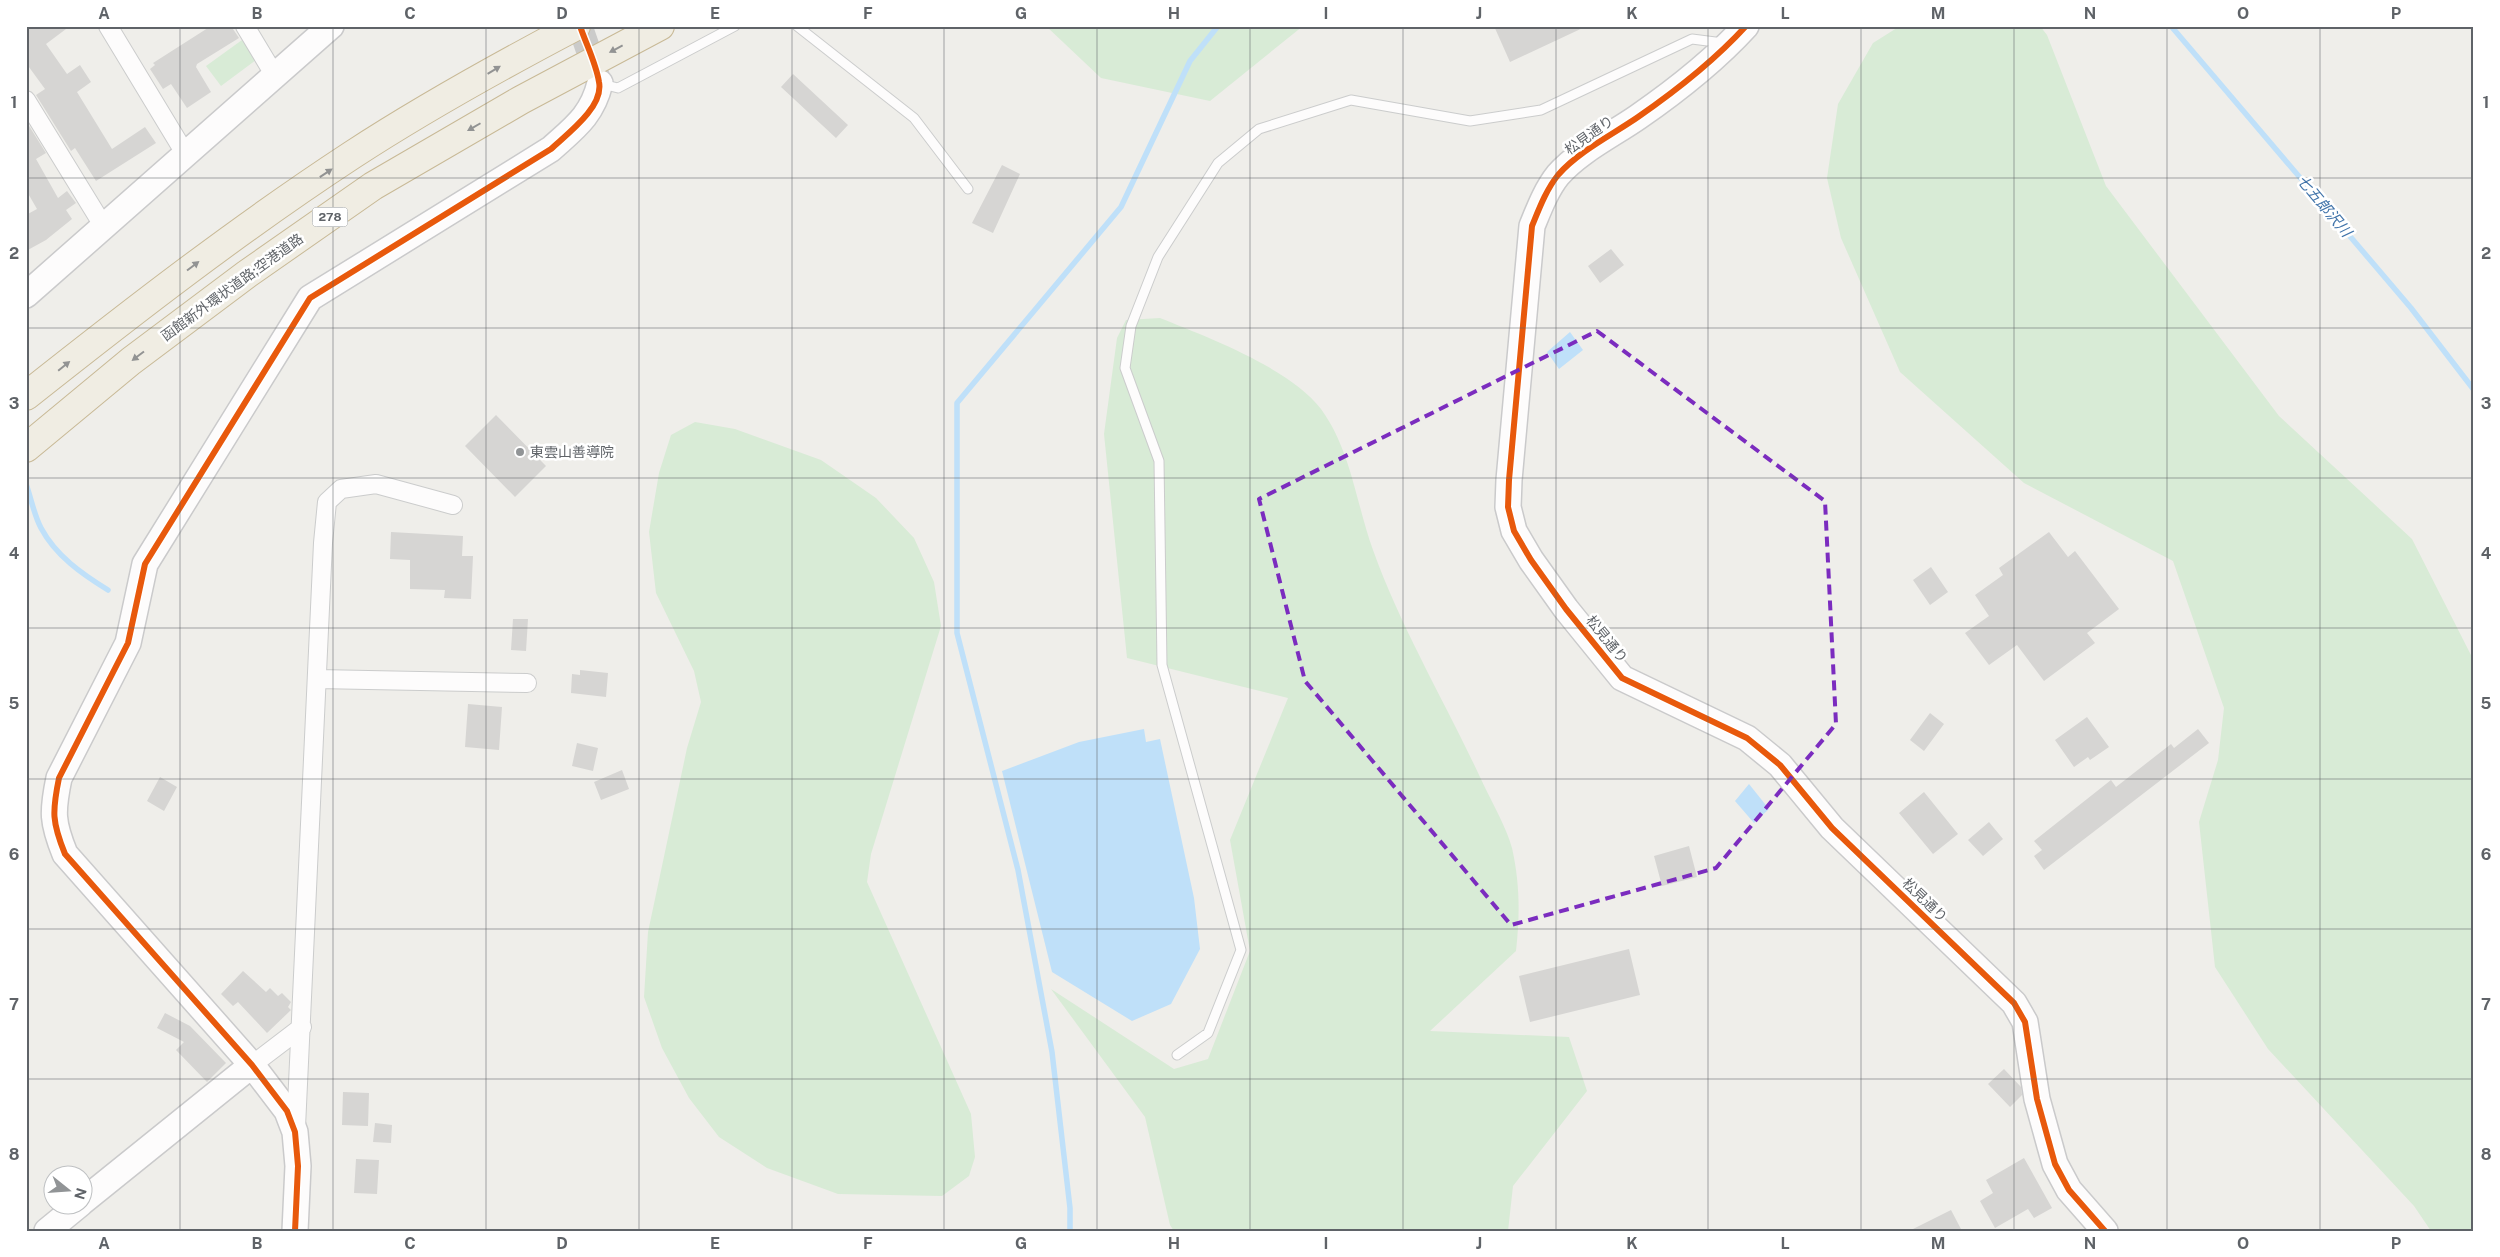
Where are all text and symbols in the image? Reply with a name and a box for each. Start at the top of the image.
text: A [98,4,110,23]
text: B [252,4,263,23]
text: C [404,4,416,23]
text: D [556,4,568,23]
text: E [710,4,720,23]
text: F [863,4,873,23]
text: G [1015,4,1027,23]
text: H [1168,4,1180,23]
text: I [1324,4,1328,23]
text: J [1476,4,1482,23]
text: K [1626,4,1638,23]
text: L [1780,4,1790,23]
text: M [1931,4,1945,23]
text: N [2084,4,2096,23]
text: O [2237,4,2249,23]
text: P [2391,4,2401,23]
one-way arrow [610,44,623,53]
one-way arrow [488,65,501,74]
text: 1 [11,93,17,112]
text: 1 [2483,93,2489,112]
street label: 松見通り [1561,112,1617,158]
one-way arrow [467,123,482,131]
one-way arrow [319,168,333,178]
water label: 七五郎沢川 [2294,171,2356,241]
road number: 278 [312,208,348,226]
street label: 函館新外環状道路;空港道路 [158,230,306,344]
text: 2 [9,244,19,263]
text: 2 [2481,244,2491,263]
one-way arrow [186,261,199,272]
one-way arrow [132,351,145,362]
one-way arrow [57,360,70,371]
text: 3 [9,394,19,413]
text: 3 [2481,394,2491,413]
place label: 東雲山善導院 [530,444,614,460]
marker: 東雲山善導院 [514,446,526,458]
text: 4 [9,544,20,563]
text: 4 [2481,544,2492,563]
street label: 松見通り [1583,612,1631,666]
text: 5 [9,694,20,713]
text: 5 [2481,694,2492,713]
text: 6 [9,845,19,864]
text: 6 [2481,845,2491,864]
street label: 松見通り [1899,875,1951,925]
text: 7 [9,995,19,1014]
text: 7 [2481,995,2491,1014]
text: 8 [9,1145,20,1164]
text: 8 [2481,1145,2492,1164]
north arrow [42,1164,92,1214]
text: N [71,1186,90,1201]
text: A [98,1234,110,1253]
text: B [252,1234,263,1253]
text: C [404,1234,416,1253]
text: D [556,1234,568,1253]
text: E [710,1234,720,1253]
text: F [863,1234,873,1253]
text: G [1015,1234,1027,1253]
text: H [1168,1234,1180,1253]
text: I [1324,1234,1328,1253]
text: J [1476,1234,1482,1253]
text: K [1626,1234,1638,1253]
text: L [1780,1234,1790,1253]
text: M [1931,1234,1945,1253]
text: N [2084,1234,2096,1253]
text: O [2237,1234,2249,1253]
text: P [2391,1234,2401,1253]

